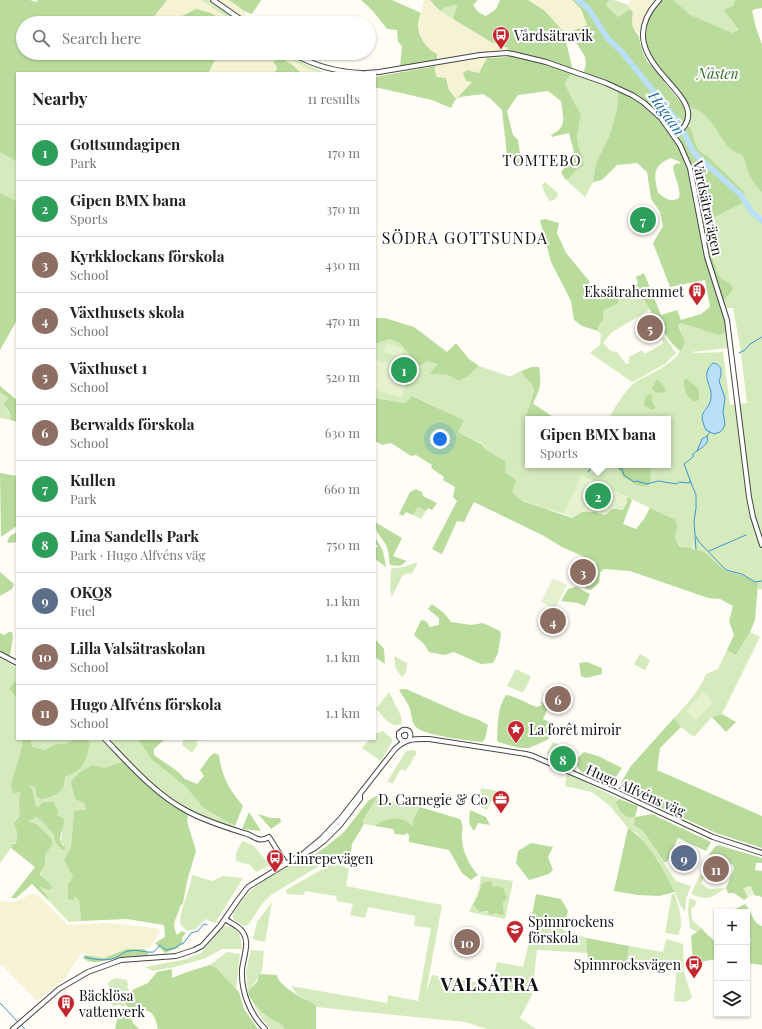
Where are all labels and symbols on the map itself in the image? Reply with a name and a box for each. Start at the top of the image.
bus stop icon: Vårdsätravik [491,25,511,50]
place label: Vårdsätravik [513,26,593,45]
park label: Nåsten [695,64,739,83]
water label: Hågaån [644,86,690,139]
district label: TOMTEBO [502,150,582,170]
street label: Vårdsätravägen [688,158,727,258]
pin: 7 [630,205,656,235]
district label: SÖDRA GOTTSUNDA [382,227,548,248]
building icon: Eksätrahemmet [687,281,707,306]
place label: Eksätrahemmet [584,282,685,301]
pin: 5 [637,313,663,343]
pin: 1 [391,355,417,385]
your location [430,429,450,449]
pin: 2 [585,481,611,511]
pin: 3 [570,557,596,587]
pin: 4 [540,606,566,636]
pin: 6 [545,684,571,714]
place icon: La forêt miroir [506,719,526,744]
place label: La forêt miroir [529,720,622,739]
pin: 8 [550,744,576,774]
street label: Hugo Alfvéns väg [583,760,689,821]
office icon: D. Carnegie & Co [491,789,511,814]
place label: D. Carnegie & Co [378,790,488,809]
pin: 9 [671,843,697,873]
bus stop icon: Linrepevägen [265,848,285,873]
place label: Linrepevägen [288,849,374,868]
pin: 11 [703,854,729,884]
place label: Spinnrockens förskola [528,912,614,947]
school or university icon: Spinnrockens förskola [505,919,525,944]
pin: 10 [454,927,480,957]
bus stop icon: Spinnrocksvägen [684,954,704,979]
place label: Spinnrocksvägen [574,955,682,974]
district label: VALSÄTRA [440,972,539,996]
place label: Bäcklösa vattenverk [78,986,145,1021]
building icon: Bäcklösa vattenverk [56,993,76,1018]

